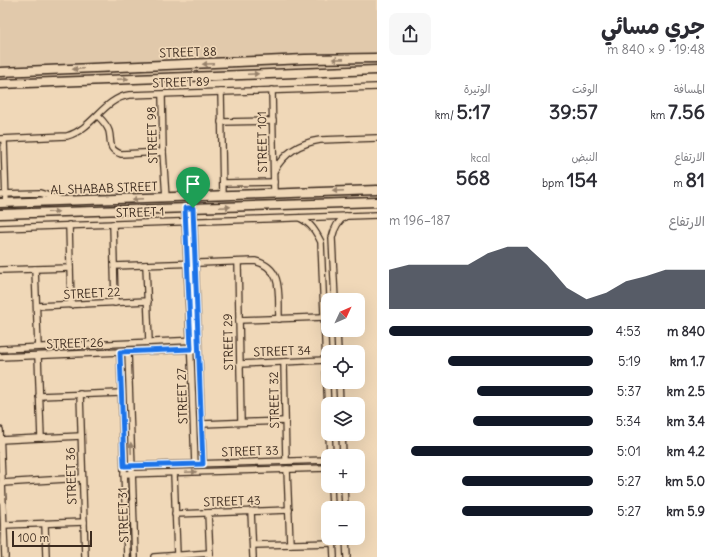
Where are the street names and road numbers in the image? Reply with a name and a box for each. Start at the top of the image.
street label: STREET 88 [159,43,217,61]
street label: STREET 89 [152,73,210,91]
street label: STREET 98 [143,106,161,164]
street label: STREET 101 [254,111,270,173]
street label: AL SHABAB STREET [50,179,158,197]
street label: STREET 1 [115,204,165,220]
street label: STREET 22 [63,284,121,302]
street label: STREET 29 [220,313,236,371]
street label: STREET 26 [46,335,104,351]
street label: STREET 34 [253,342,311,359]
street label: STREET 27 [174,368,190,424]
street label: STREET 32 [266,371,282,429]
street label: STREET 33 [221,442,279,459]
street label: STREET 36 [62,447,79,505]
street label: STREET 31 [115,487,131,543]
street label: STREET 43 [203,492,261,509]

